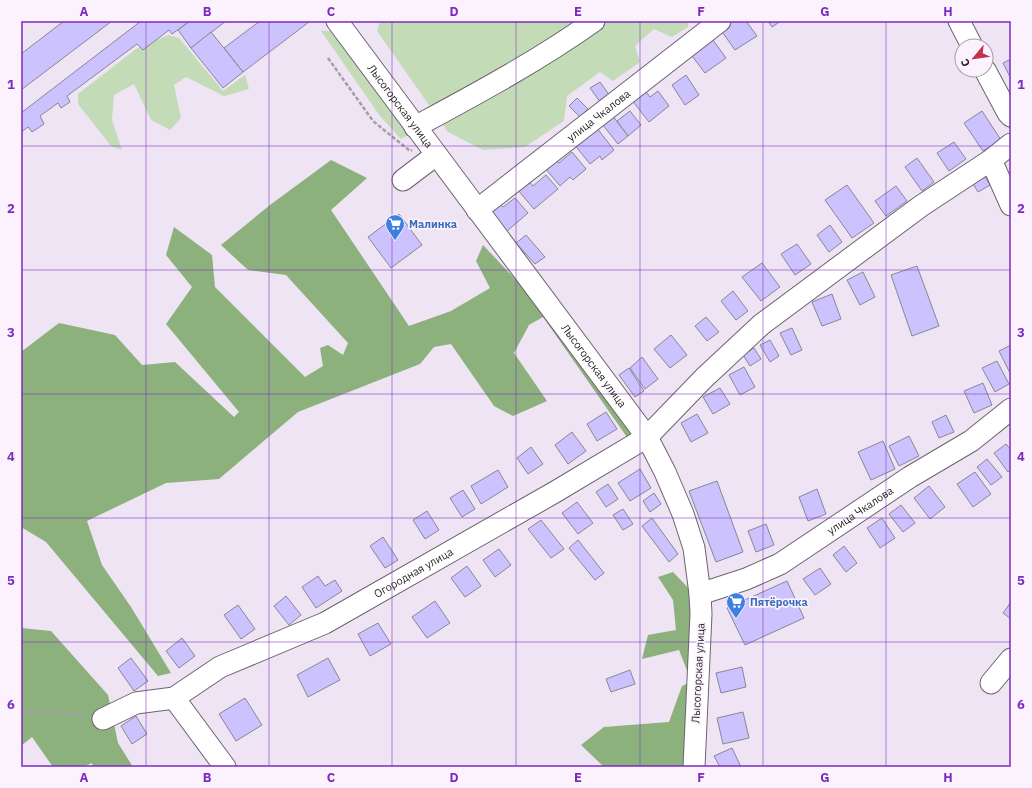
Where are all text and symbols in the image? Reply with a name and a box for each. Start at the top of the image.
text: A [80,3,89,20]
text: B [203,3,212,20]
text: C [327,3,336,20]
text: D [449,3,459,20]
text: E [574,3,582,20]
text: F [697,3,705,20]
text: G [820,3,830,20]
text: H [943,3,953,20]
north arrow [954,38,994,78]
text: С [957,56,973,69]
street label: Лысогорская улица [365,61,436,151]
text: 1 [7,76,15,93]
text: 1 [1017,76,1025,93]
street label: улица Чкалова [564,86,633,144]
text: 2 [7,200,15,217]
text: 2 [1017,200,1025,217]
supermarket icon: Малинка [384,213,406,241]
place label: Малинка [409,217,457,231]
street label: Лысогорская улица [558,321,630,410]
text: 3 [7,324,15,341]
text: 3 [1017,324,1025,341]
text: 4 [7,448,15,465]
text: 4 [1017,448,1025,465]
street label: улица Чкалова [824,483,896,537]
street label: Огородная улица [371,545,456,601]
text: 5 [7,572,15,589]
text: 5 [1017,572,1025,589]
supermarket icon: Пятёрочка [725,591,747,619]
place label: Пятёрочка [750,595,808,609]
street label: Лысогорская улица [688,622,708,724]
text: 6 [7,696,15,713]
text: 6 [1017,696,1025,713]
text: A [80,769,89,786]
text: B [203,769,212,786]
text: C [327,769,336,786]
text: D [449,769,459,786]
text: E [574,769,582,786]
text: F [697,769,705,786]
text: G [820,769,830,786]
text: H [943,769,953,786]

